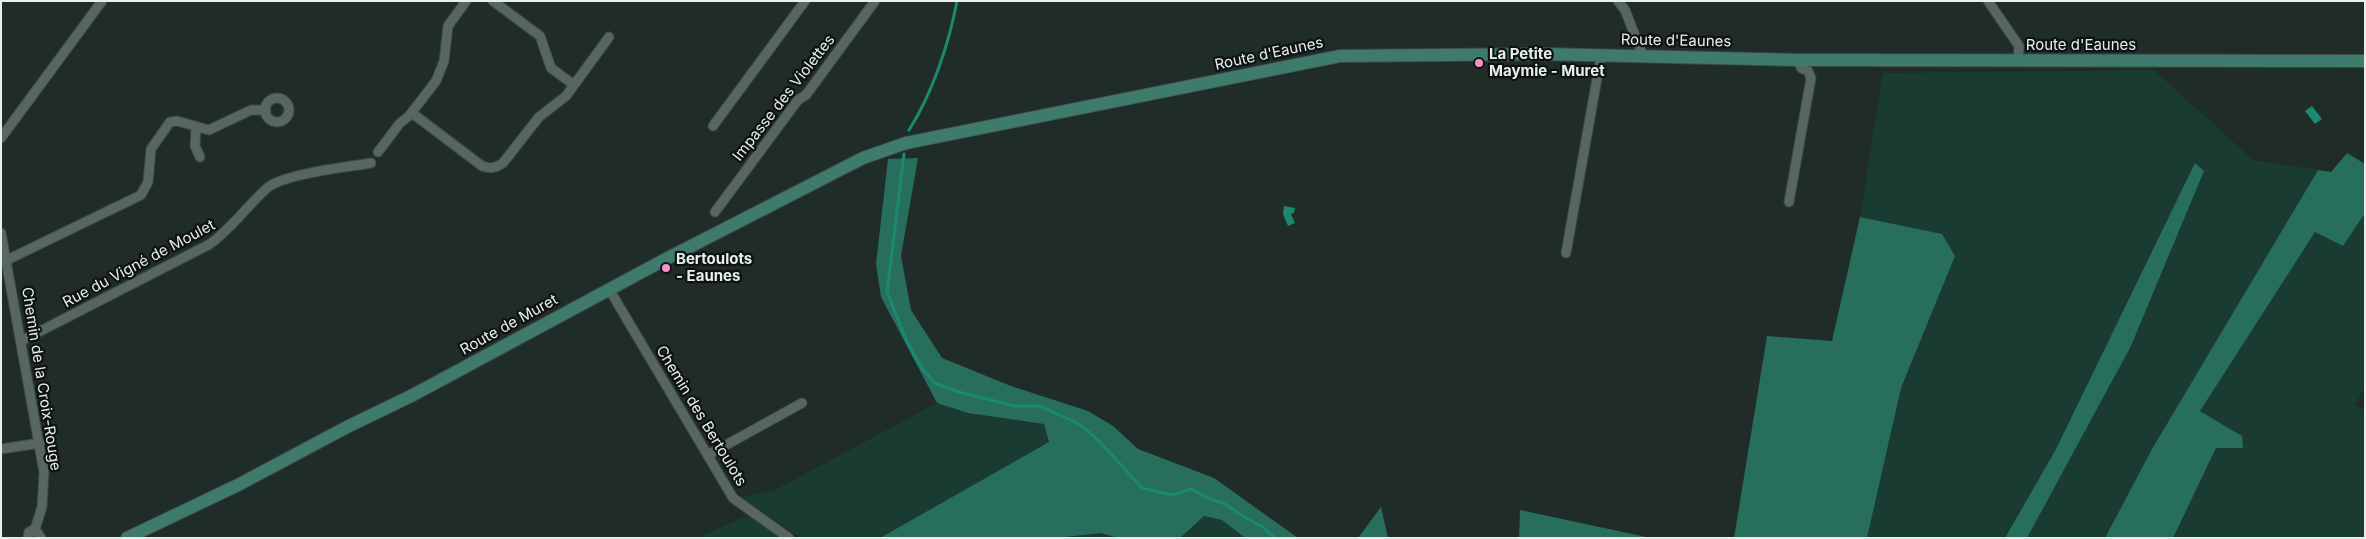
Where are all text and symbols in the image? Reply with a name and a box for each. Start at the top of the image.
street label: Impasse des Violettes [729,31,839,165]
street label: Route d'Eaunes [1621,31,1731,51]
street label: Route d'Eaunes [1213,34,1325,74]
street label: Route d'Eaunes [2026,36,2136,54]
place label: La Petite Maymie - Muret [1489,45,1605,80]
marker: La Petite Maymie - Muret [1473,57,1485,69]
street label: Rue du Vigné de Moulet [60,216,218,312]
place label: Bertoulots - Eaunes [676,250,752,285]
marker: Bertoulots - Eaunes [660,262,672,274]
street label: Chemin de la Croix-Rouge [18,286,64,472]
street label: Route de Muret [457,291,561,359]
street label: Chemin des Bertoulots [652,342,750,490]

